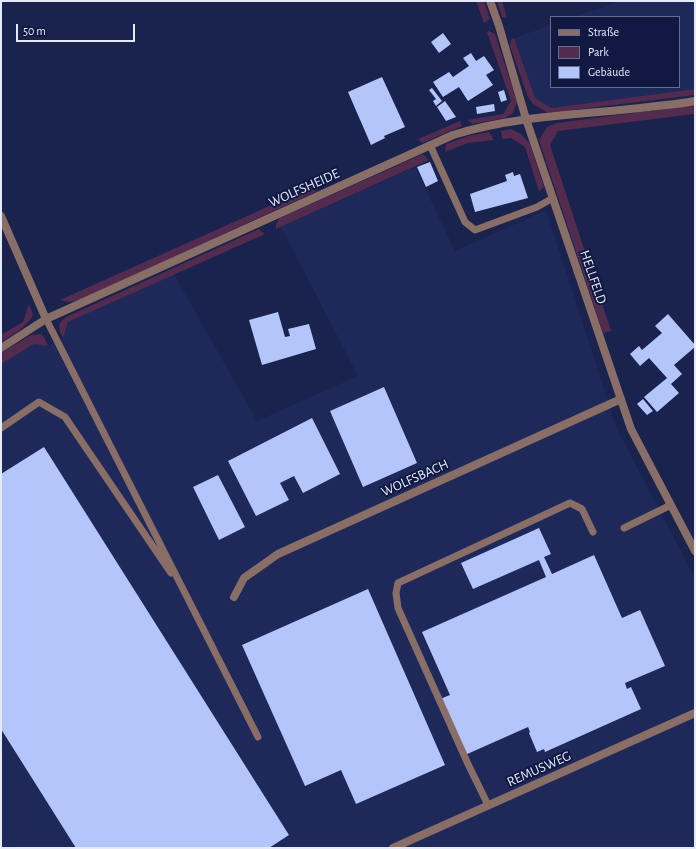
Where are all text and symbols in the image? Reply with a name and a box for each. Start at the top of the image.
scale bar [18,16,137,42]
legend [550,16,680,88]
text: 50 m [23,25,46,37]
text: Straße [588,26,619,38]
text: Park [588,46,609,58]
text: Gebäude [588,66,630,78]
street label: WOLFSHEIDE [266,165,342,211]
street label: HELLFELD [576,248,610,306]
street label: WOLFSBACH [379,456,451,500]
street label: REMUSWEG [504,747,574,791]

